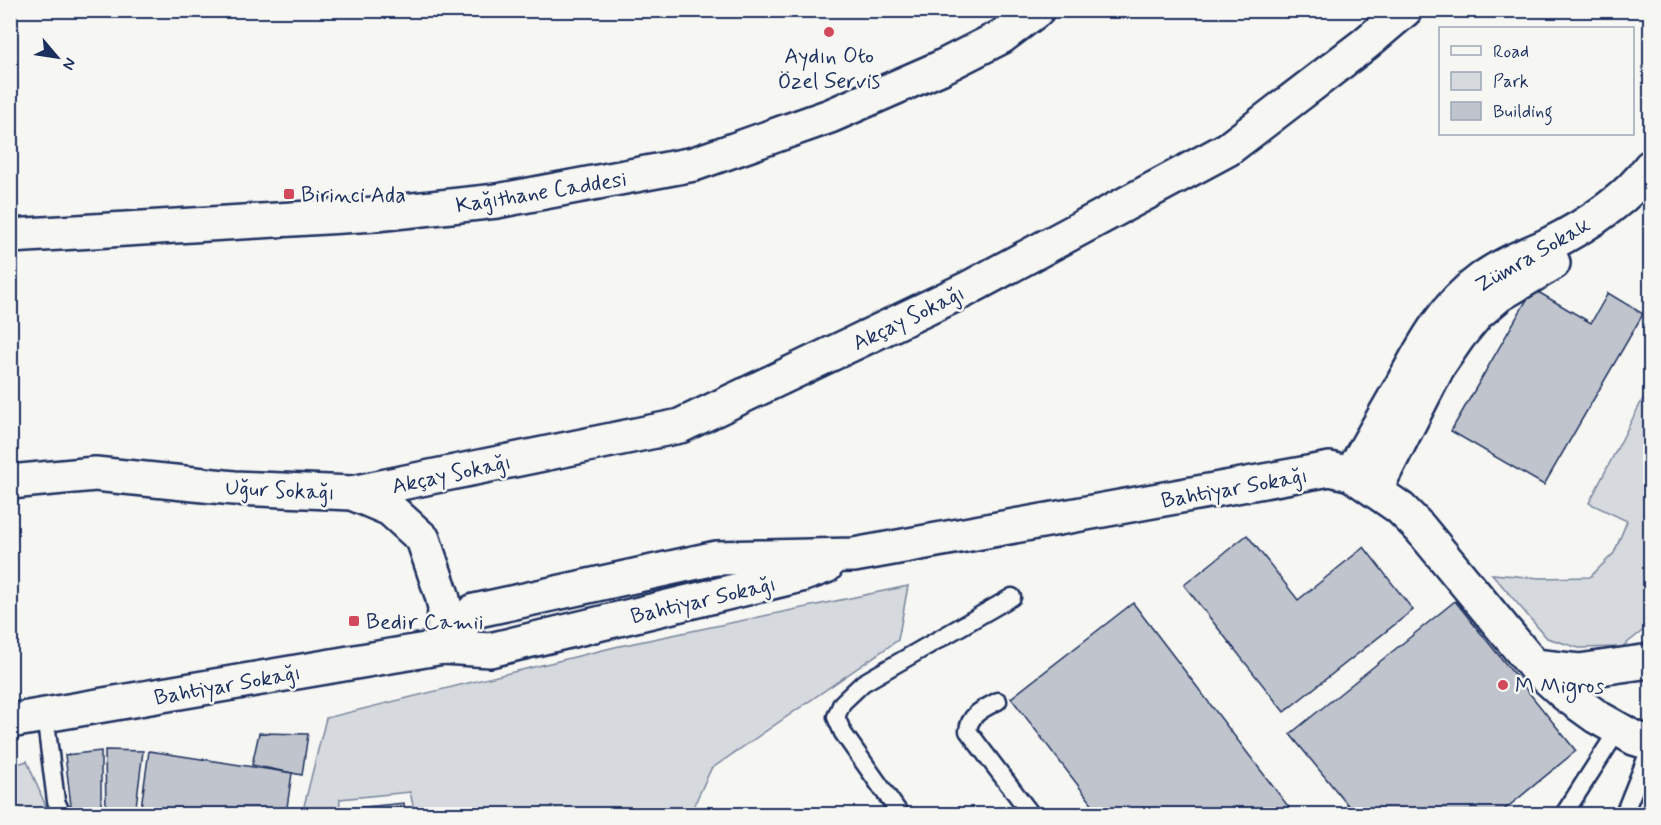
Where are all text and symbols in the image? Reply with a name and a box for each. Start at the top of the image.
marker: Aydın Oto Özel Servis [822,25,836,39]
north arrow [27,27,87,87]
legend [1439,27,1634,135]
text: Road [1493,40,1529,64]
place label: Aydın Oto Özel Servis [778,43,881,96]
text: N [57,54,81,73]
text: Park [1493,70,1529,94]
text: Building [1493,100,1553,126]
street label: Kağıthane Caddesi [454,166,629,221]
place label: Birinci Ada [301,182,406,210]
marker: Birinci Ada [282,187,296,201]
street label: Zümra Sokak [1470,212,1596,300]
street label: Akçay Sokağı [848,280,970,359]
street label: Akçay Sokağı [389,449,514,502]
street label: Bahtiyar Sokağı [1159,462,1310,517]
street label: Uğur Sokağı [225,474,335,509]
street label: Bahtiyar Sokağı [628,571,779,632]
place label: Bedir Camii [366,609,484,637]
marker: Bedir Camii [347,614,361,628]
street label: Bahtiyar Sokağı [152,659,303,714]
place label: M Migros [1515,673,1605,704]
marker: M Migros [1496,678,1510,692]

